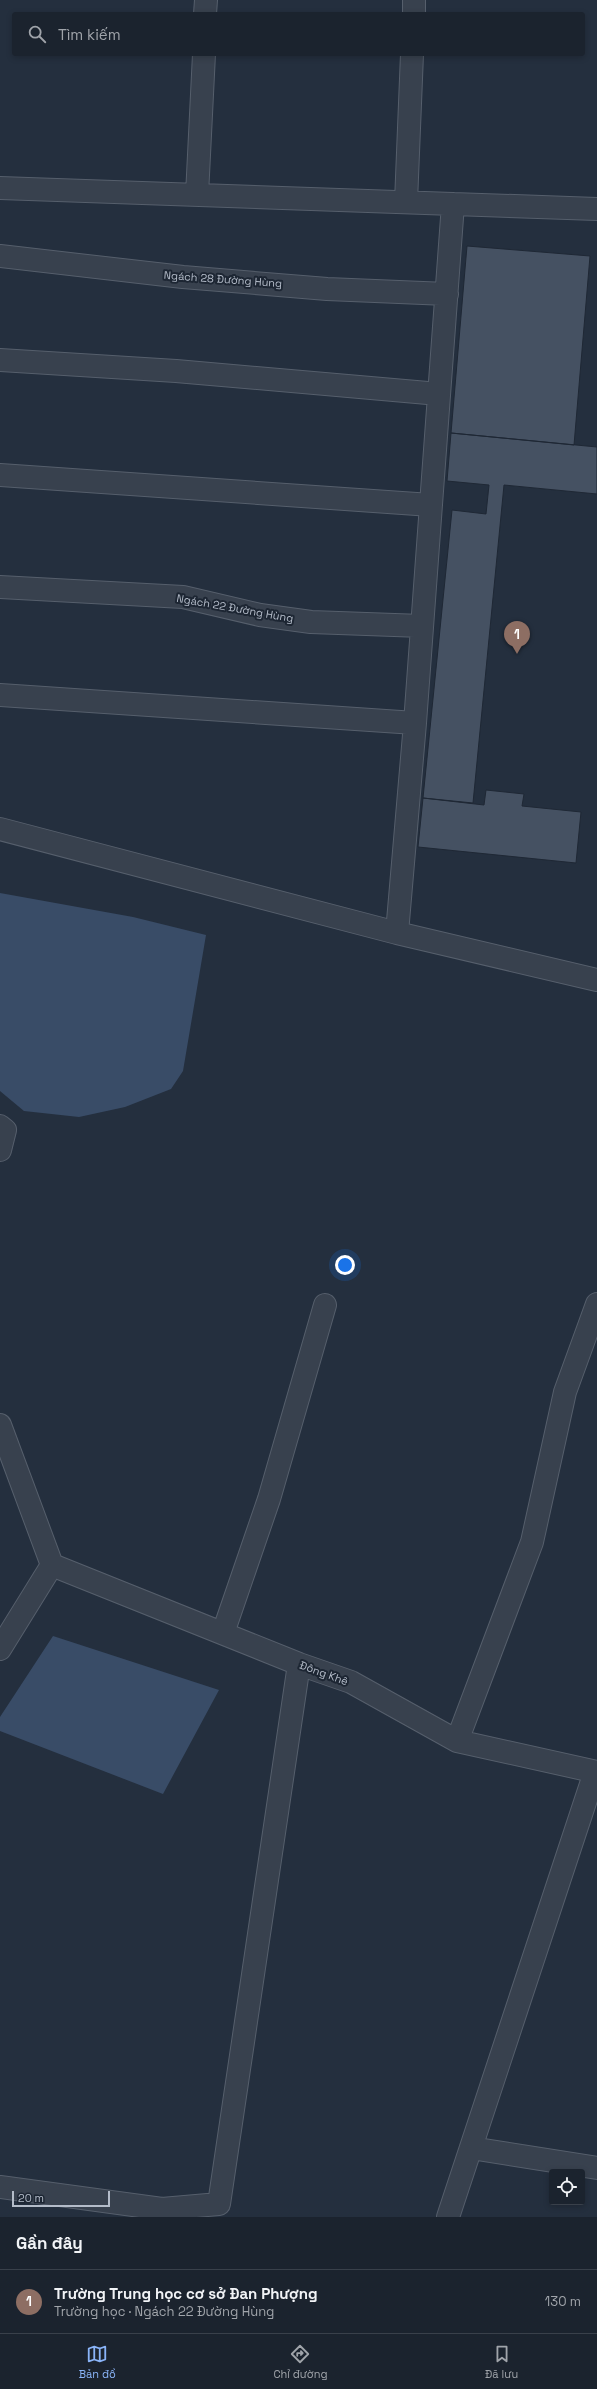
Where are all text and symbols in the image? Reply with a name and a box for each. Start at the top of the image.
search box [12,12,585,56]
icon: search [26,23,48,45]
text: Tìm kiếm [58,25,121,44]
street label: Ngách 28 Đường Hùng [163,268,283,290]
street label: Ngách 22 Đường Hùng [175,591,295,625]
pin: 1 [504,621,530,654]
your location [335,1255,355,1275]
street label: Đông Khê [298,1658,350,1688]
map controls [549,2169,585,2205]
button: locate [549,2169,585,2205]
scale bar [12,2189,110,2208]
text: 20 m [18,2191,44,2205]
text: Gần đây [16,2232,83,2254]
text: Trường Trung học cơ sở Đan Phượng [54,2284,318,2303]
text: 1 [26,2293,32,2310]
text: 130 m [545,2293,581,2310]
text: Trường học · Ngách 22 Đường Hùng [54,2303,274,2320]
tab: Bản đồ [79,2343,116,2381]
tab: Chỉ đường [273,2343,328,2381]
tab: Đã lưu [485,2343,518,2381]

